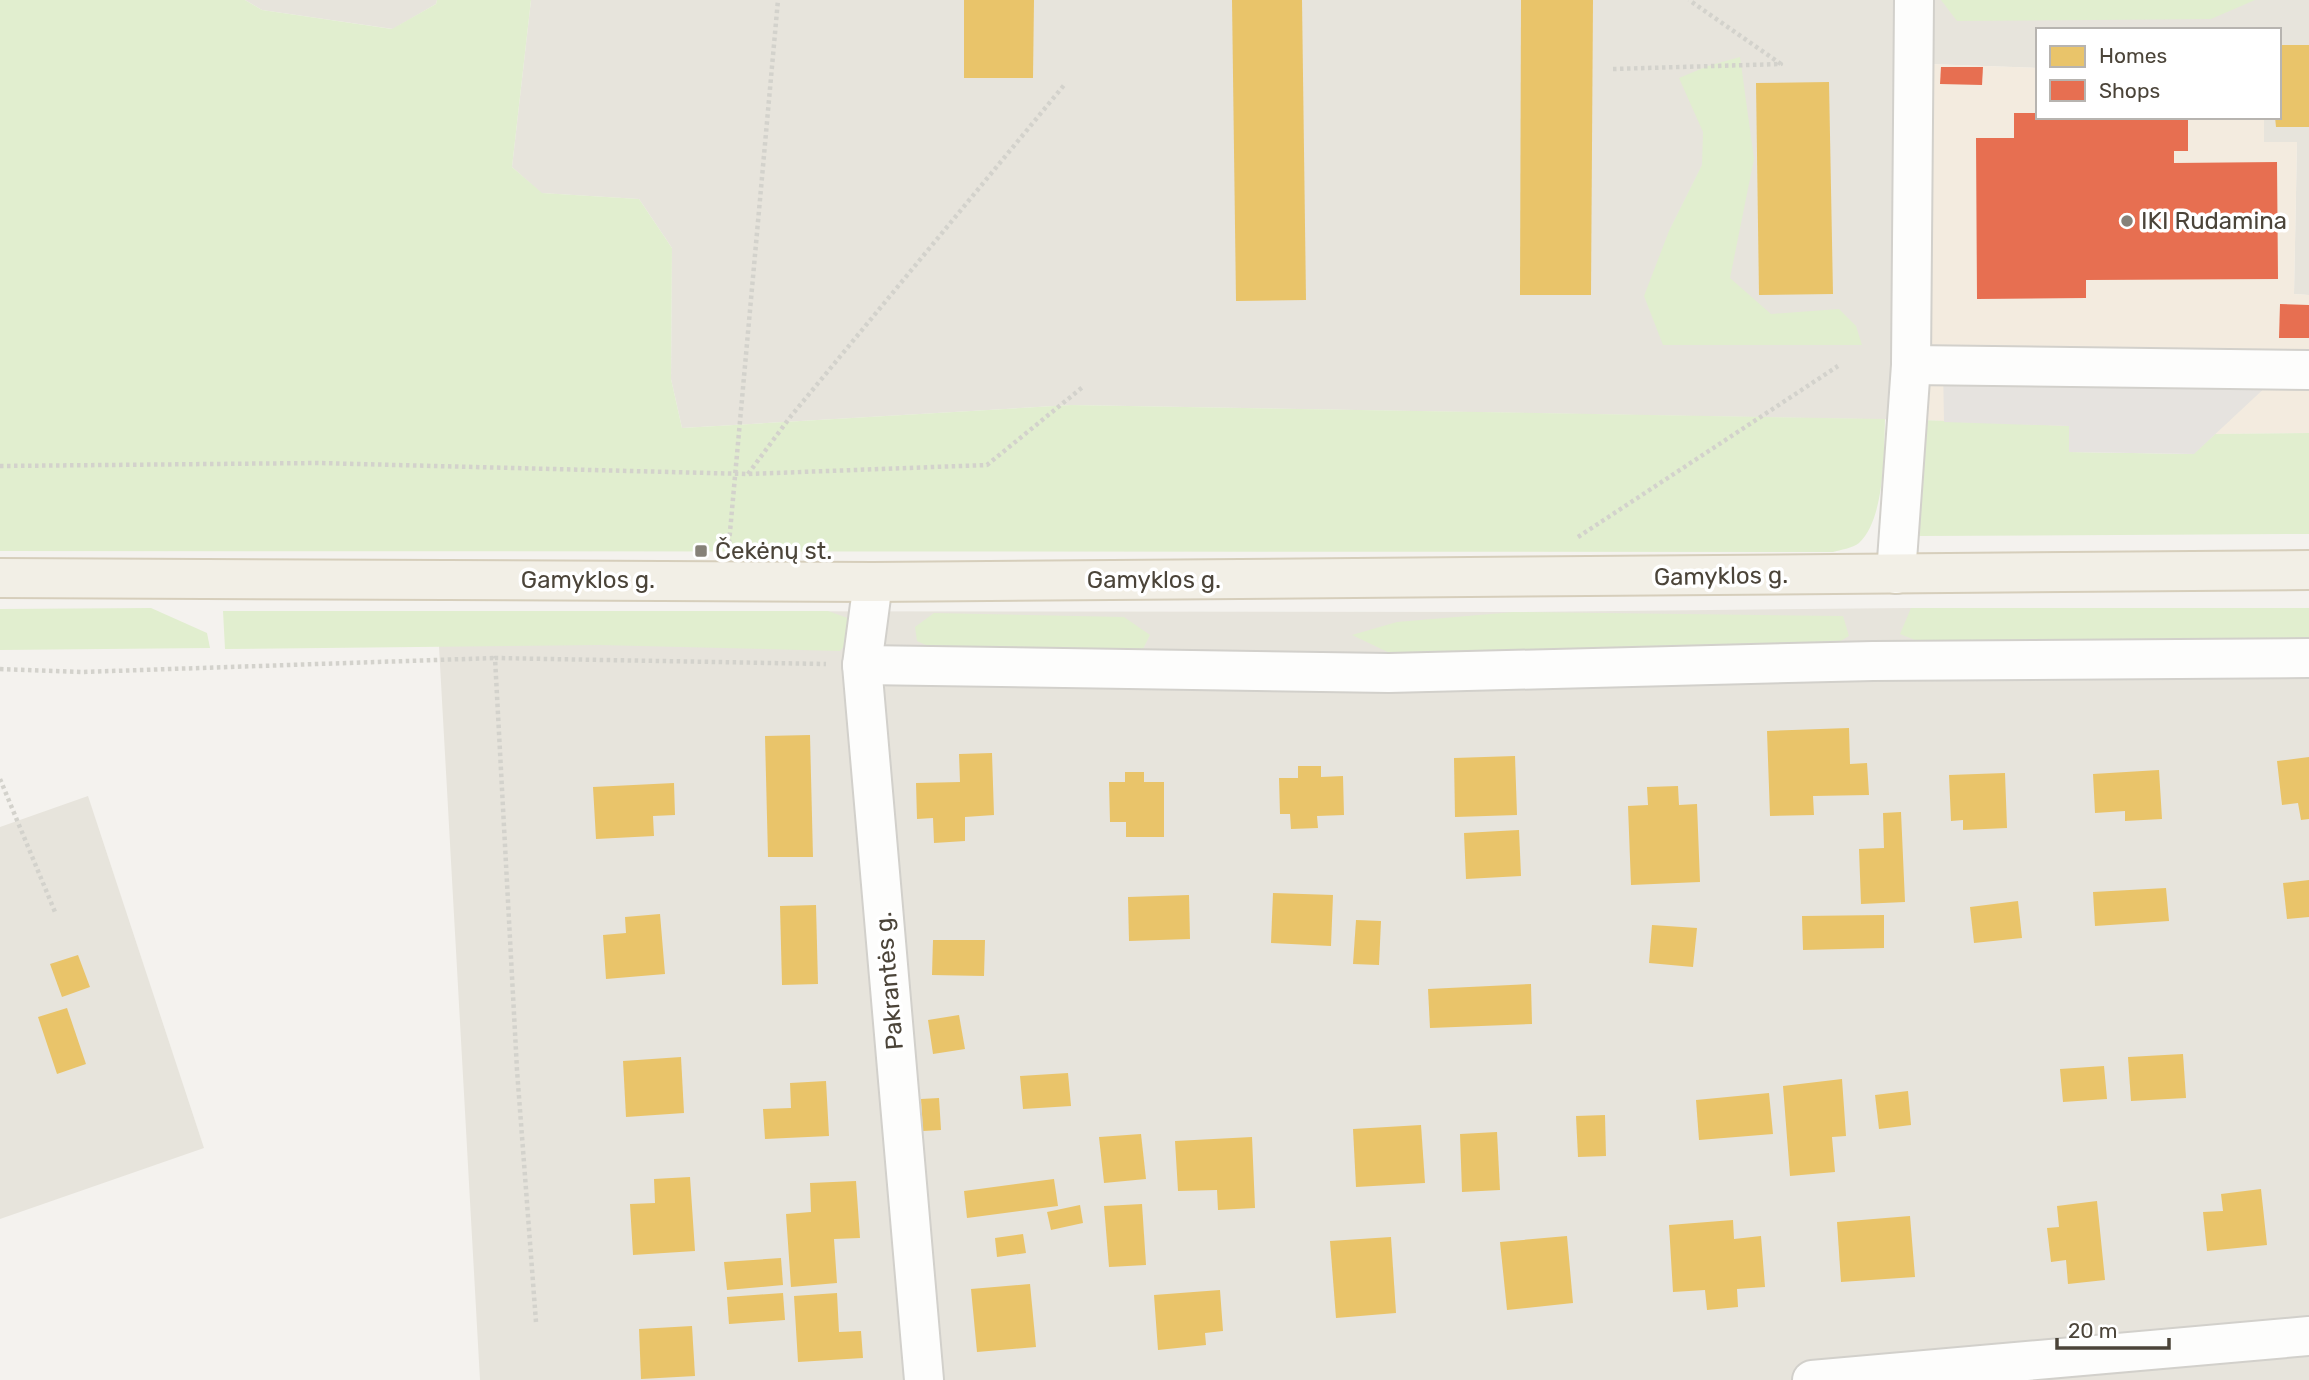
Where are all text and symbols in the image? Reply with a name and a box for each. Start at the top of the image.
legend [2036,28,2281,119]
text: Homes [2099,43,2167,68]
text: Shops [2099,78,2160,103]
place label: IKI Rudamina [2141,207,2287,235]
marker: IKI Rudamina [2119,213,2135,229]
place label: Čekėnų st. [715,537,832,565]
marker: Čekėnų st. [693,543,709,559]
street label: Gamyklos g. [1654,561,1788,591]
street label: Gamyklos g. [521,566,655,594]
street label: Gamyklos g. [1087,566,1221,594]
street label: Pakrantės g. [869,911,909,1051]
scale bar [2057,1306,2169,1350]
text: 20 m [2068,1318,2117,1343]

